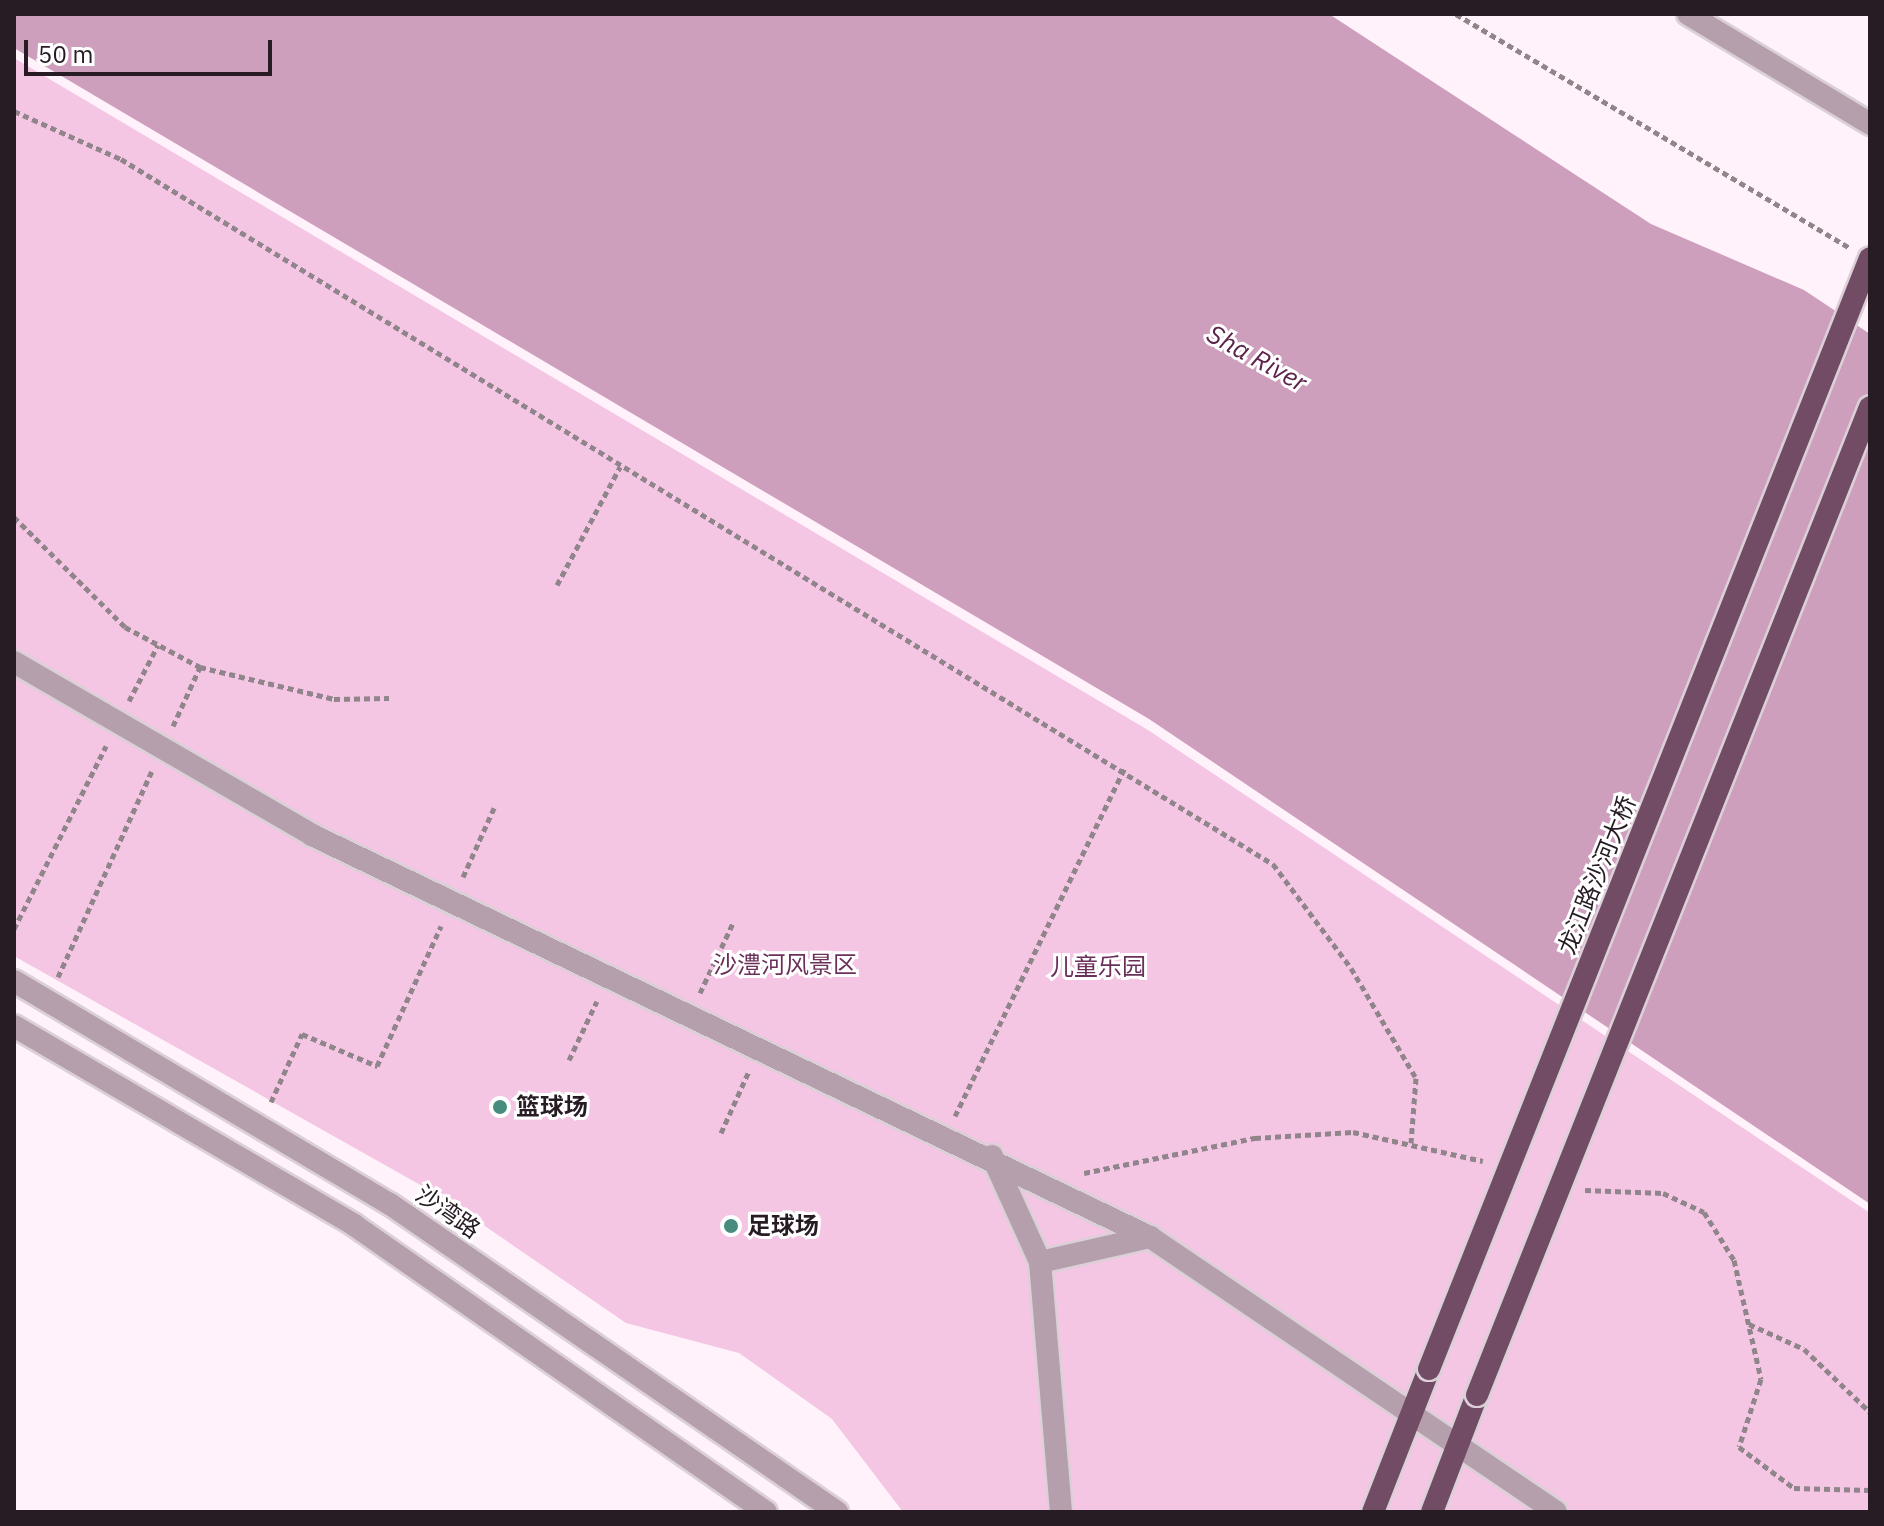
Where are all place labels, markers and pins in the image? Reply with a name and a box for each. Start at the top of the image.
place label: 篮球场 [516,1093,588,1121]
marker: 篮球场 [491,1098,509,1116]
place label: 足球场 [747,1212,819,1240]
marker: 足球场 [722,1217,740,1235]

